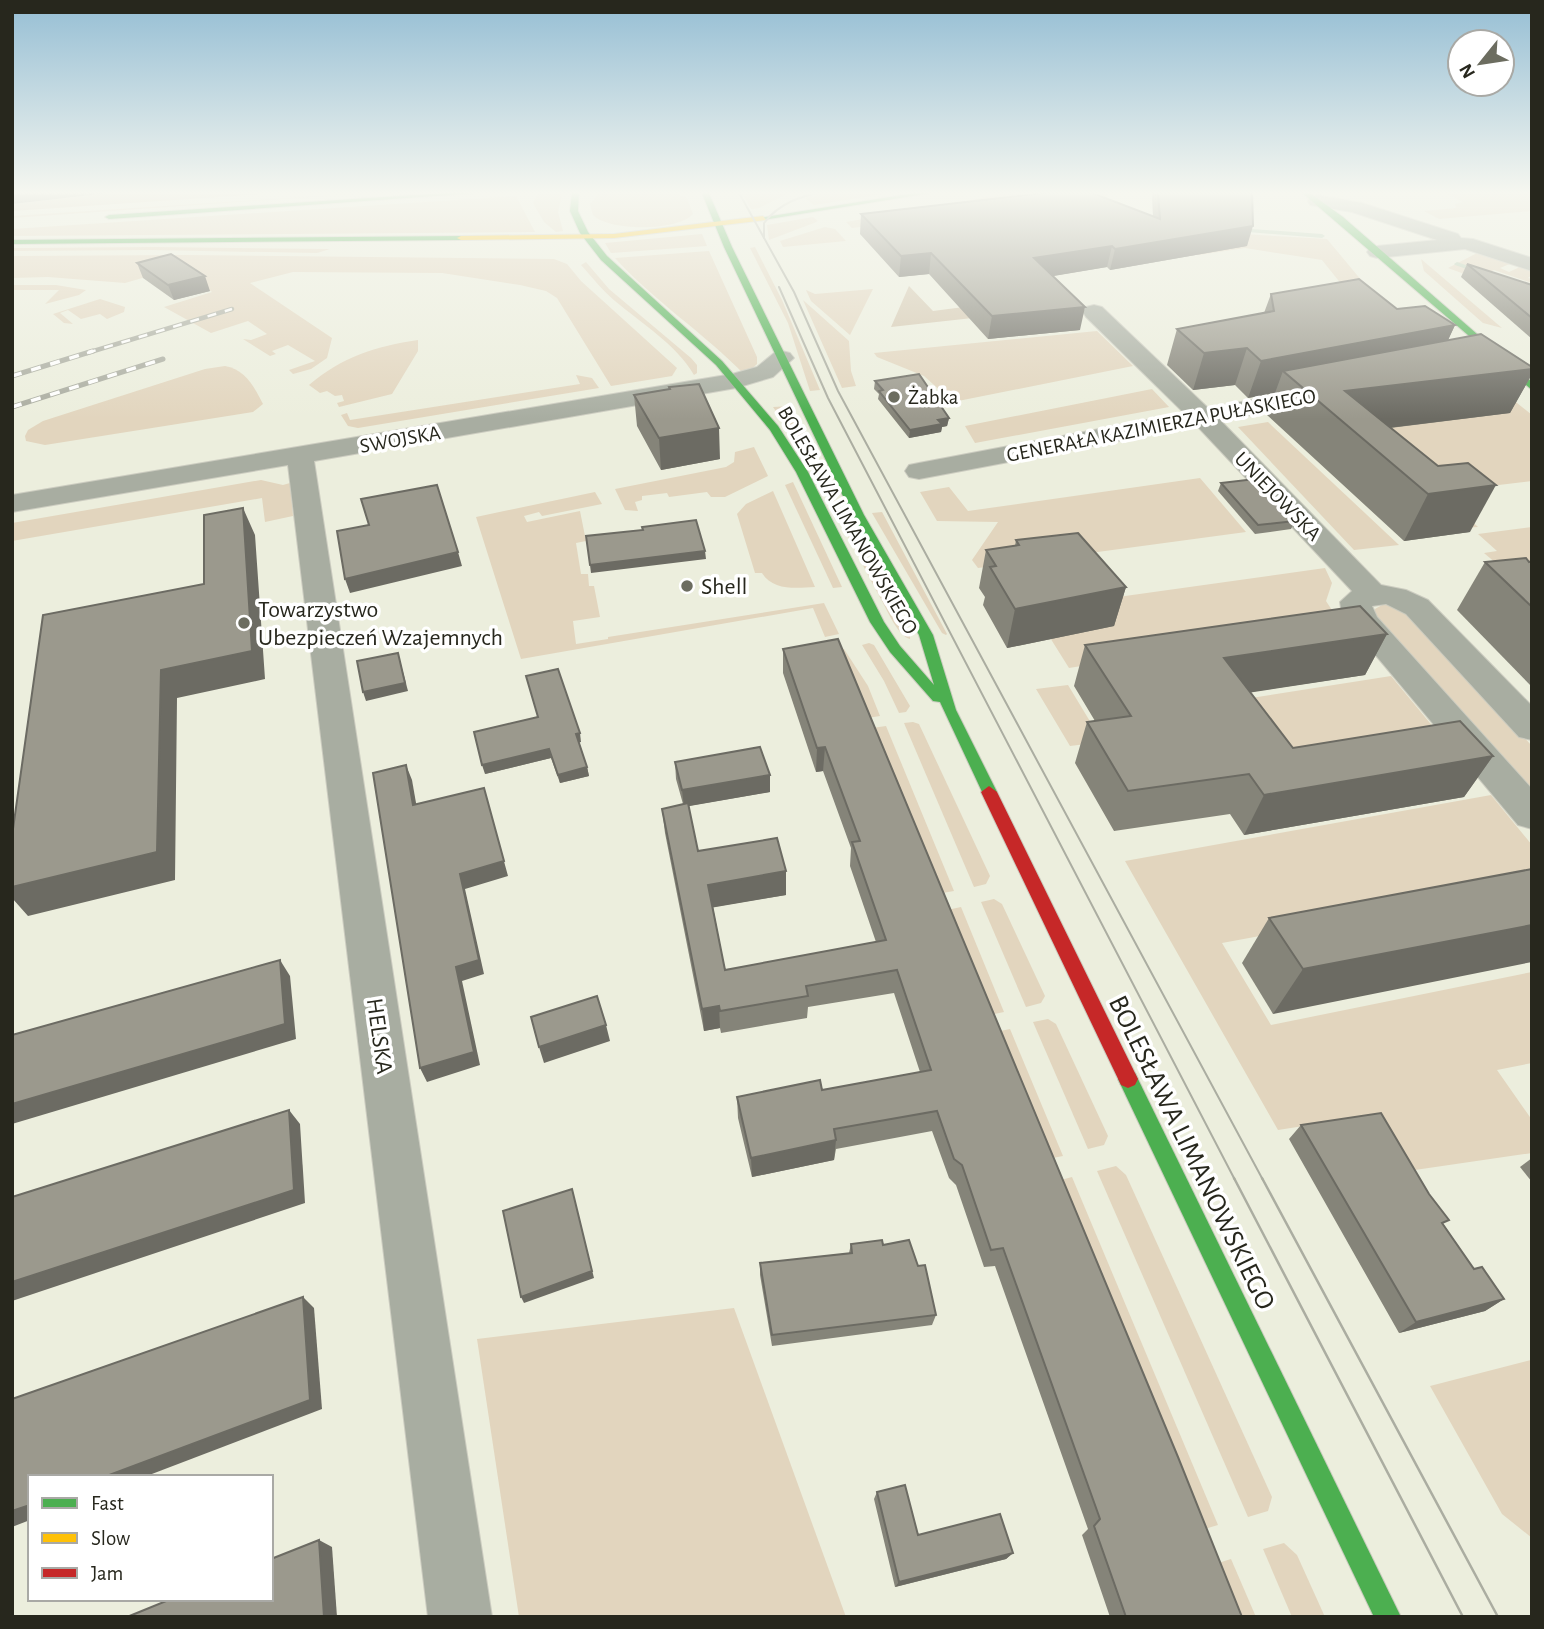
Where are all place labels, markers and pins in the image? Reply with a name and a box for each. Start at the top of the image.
place label: Żabka [908,386,959,408]
marker: Żabka [886,389,902,405]
place label: Shell [701,575,748,599]
marker: Shell [679,578,695,594]
place label: Towarzystwo Ubezpieczeń Wzajemnych [258,598,503,650]
marker: Towarzystwo Ubezpieczeń Wzajemnych [236,615,252,631]

